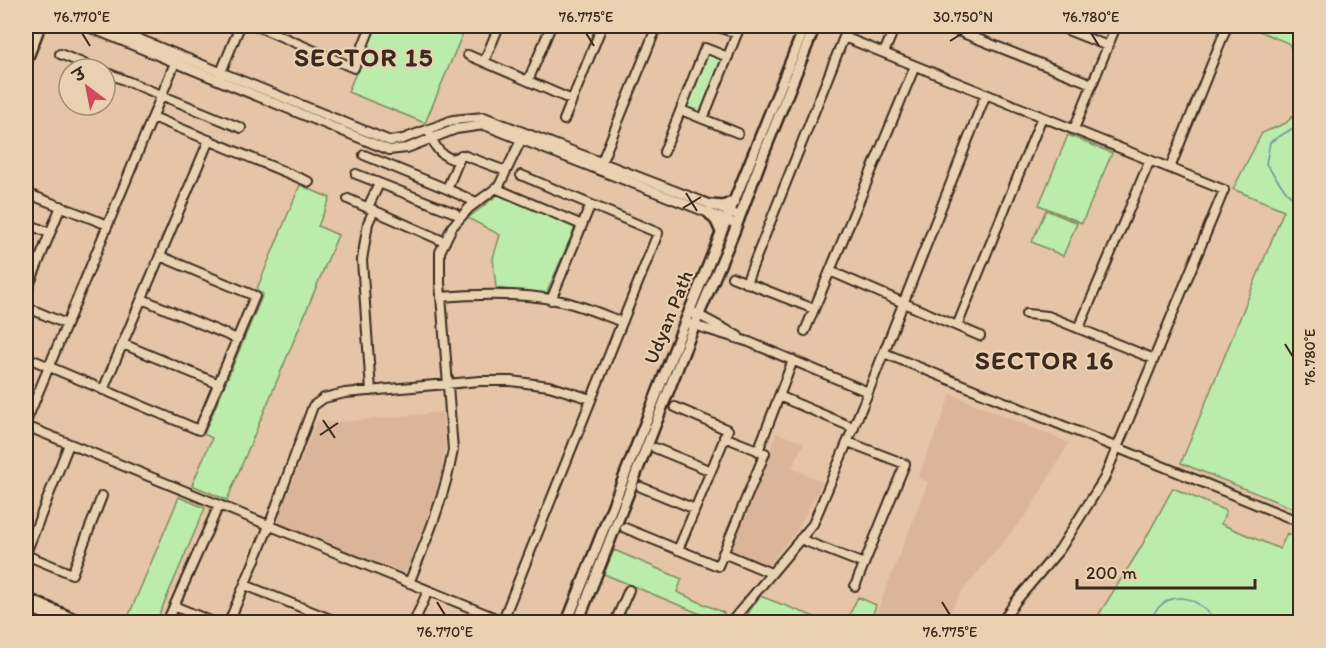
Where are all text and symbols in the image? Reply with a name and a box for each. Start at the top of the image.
text: 76.770°E [54,8,110,26]
text: 76.775°E [559,8,613,26]
text: 30.750°N [933,8,993,26]
text: 76.780°E [1063,8,1119,26]
district label: SECTOR 15 [294,41,434,73]
north arrow [57,57,117,117]
text: उ [68,63,90,87]
street label: Udyan Path [638,267,698,367]
text: 76.780°E [1301,329,1319,385]
district label: SECTOR 16 [975,344,1115,376]
scale bar [1077,552,1256,590]
text: 200 m [1086,562,1137,584]
text: 76.770°E [417,623,473,641]
text: 76.775°E [923,623,977,641]

